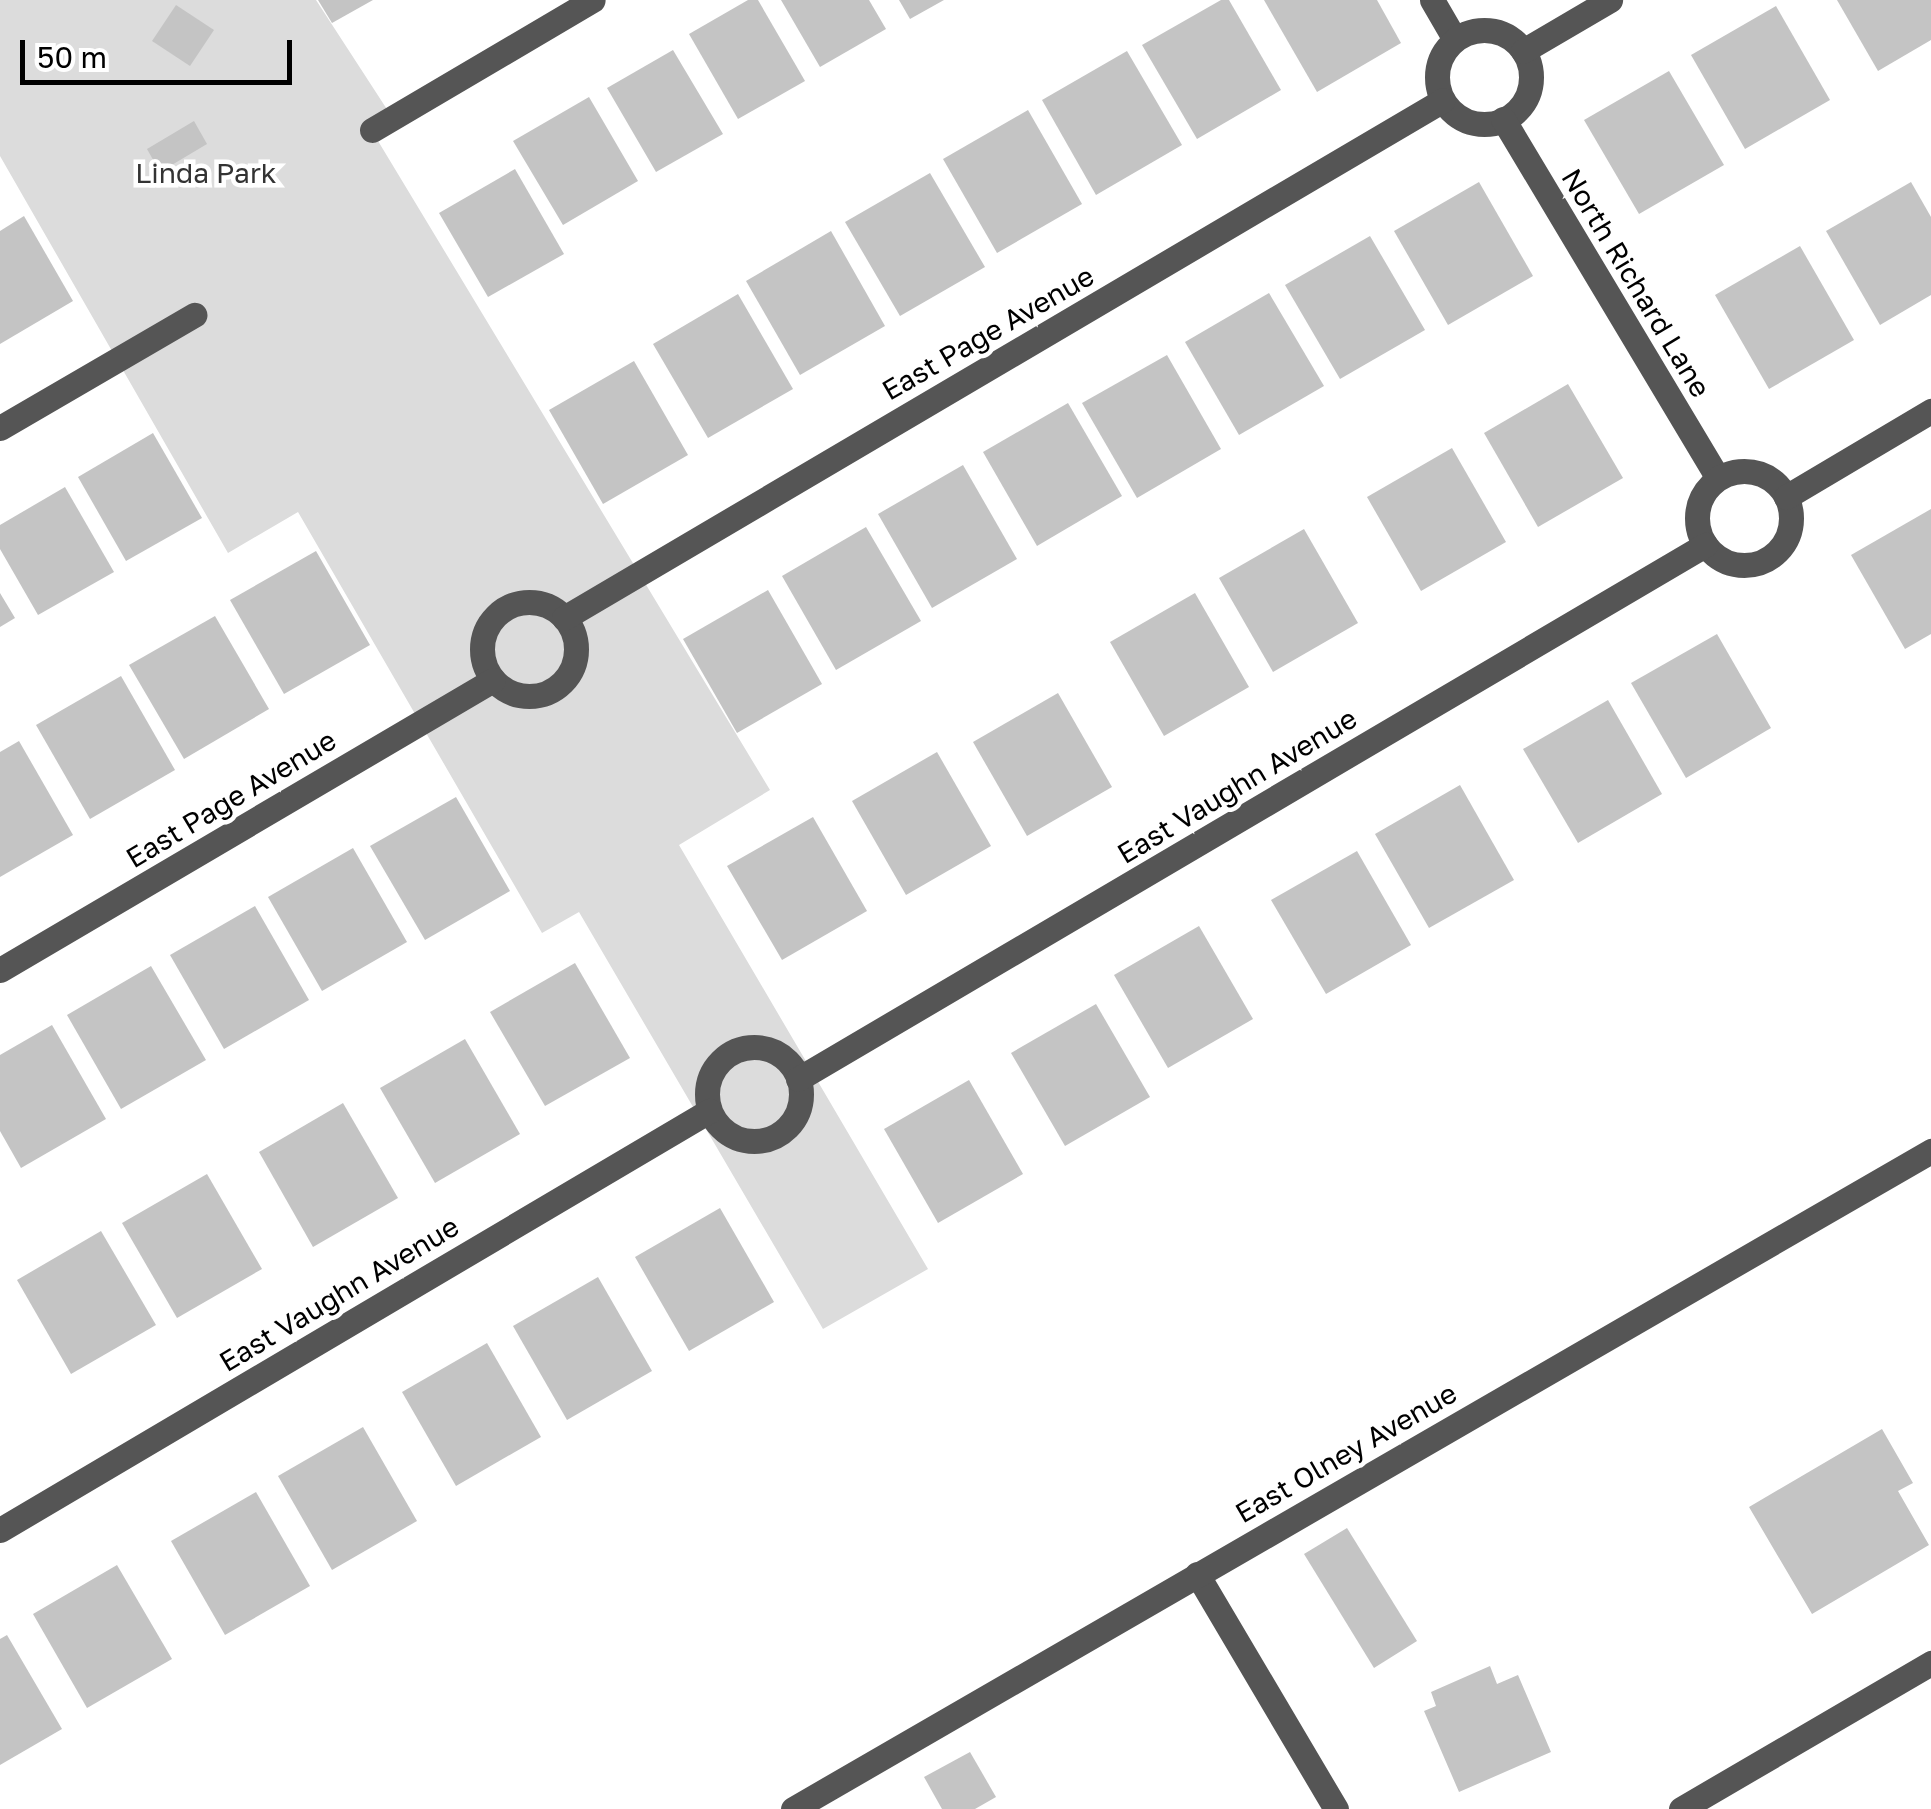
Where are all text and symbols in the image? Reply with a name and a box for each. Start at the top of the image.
scale bar [25,20,298,82]
text: 50 m [37,39,107,75]
park label: Linda Park [135,156,277,190]
street label: North Richard Lane [1555,163,1717,403]
street label: East Page Avenue [876,259,1100,407]
street label: East Vaughn Avenue [1111,701,1363,871]
street label: East Page Avenue [120,723,342,875]
street label: East Vaughn Avenue [213,1209,465,1379]
street label: East Olney Avenue [1229,1376,1463,1530]

